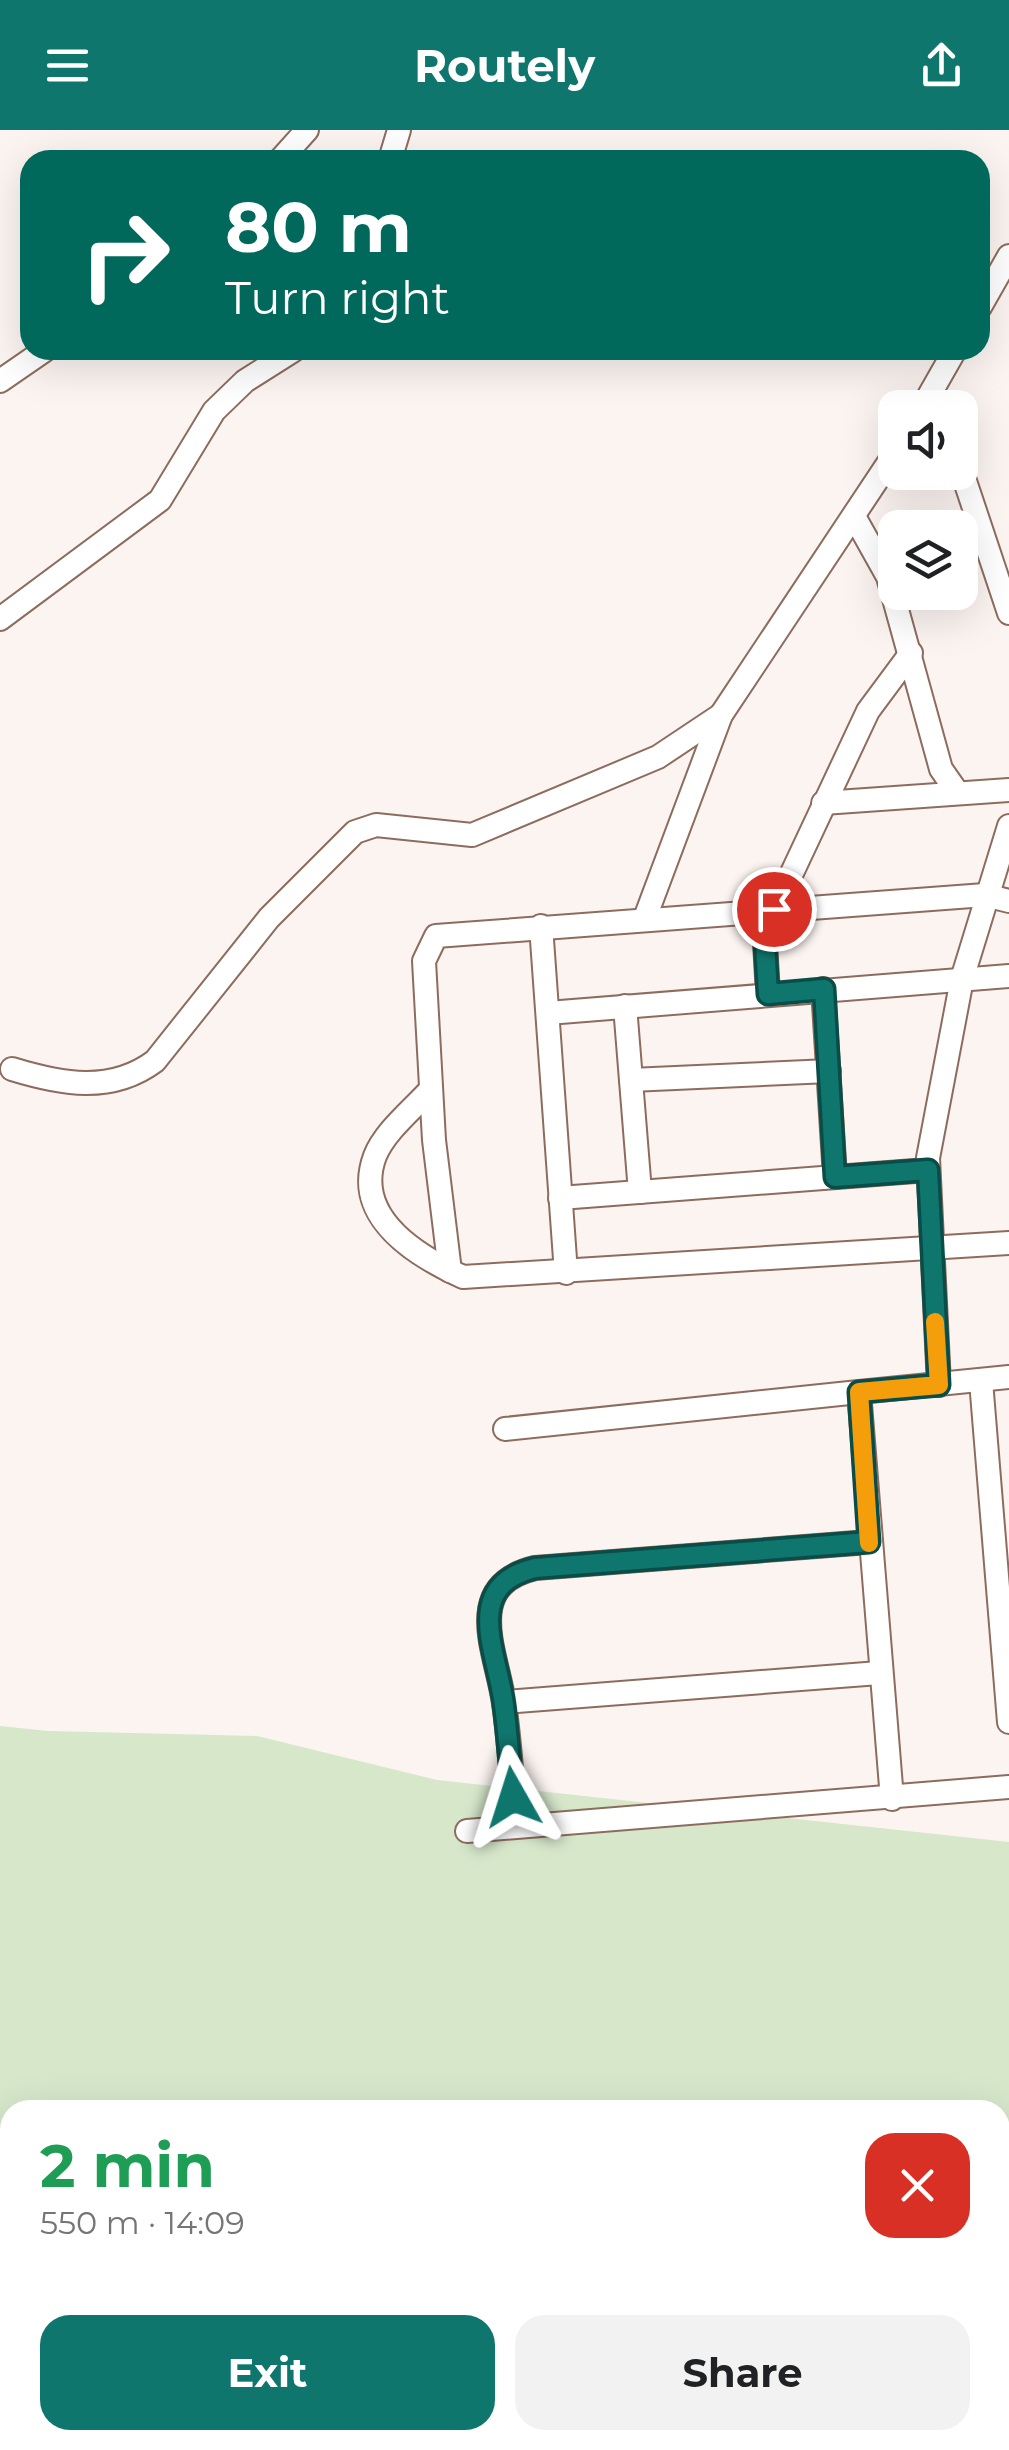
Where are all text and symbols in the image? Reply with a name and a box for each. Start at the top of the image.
icon: menu [40,38,95,93]
text: Routely [414,38,595,93]
icon: share [914,38,969,93]
text: 80 m [225,184,412,270]
icon: right [60,190,190,320]
text: Turn right [225,270,450,325]
map controls [878,390,978,610]
button: sound [878,390,978,490]
button: layers [878,510,978,610]
pin [732,867,817,952]
icon: arrive [747,882,802,937]
position arrow [461,1745,565,1849]
text: 2 min [40,2129,215,2202]
button: close [865,2133,970,2238]
text: 550 m · 14:09 [40,2203,245,2242]
button: Exit [40,2315,495,2430]
button: Share [515,2315,970,2430]

